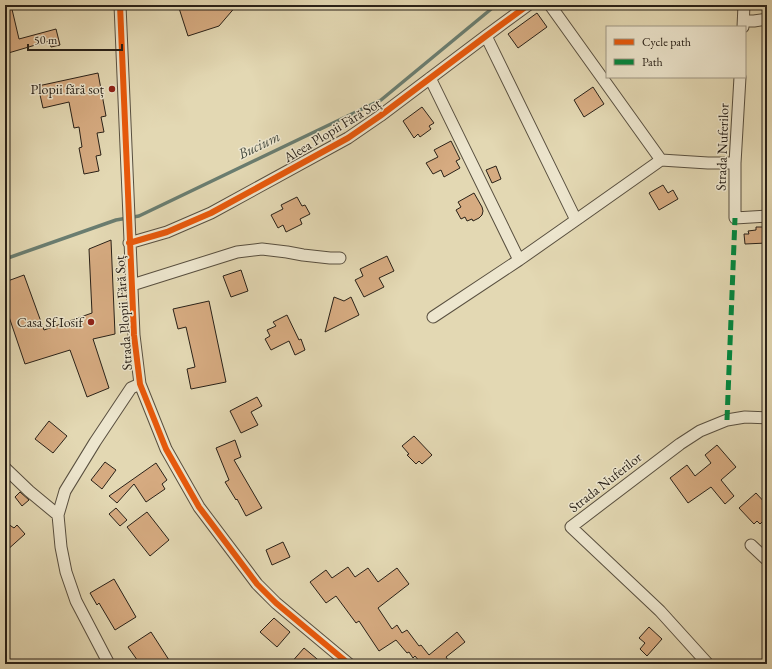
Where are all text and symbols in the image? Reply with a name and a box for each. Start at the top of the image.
scale bar [28,26,122,52]
legend [606,26,746,78]
text: 50 m [34,32,58,48]
text: Cycle path [642,34,691,50]
text: Path [642,54,663,70]
place label: Plopii fără soț [30,80,105,98]
marker: Plopii fără soț [107,84,117,94]
street label: Aleea Plopii Fără Soț [279,94,384,167]
street label: Strada Nuferilor [711,103,733,191]
water label: Bucium [234,126,283,163]
street label: Strada Plopii Fără Soț [110,255,136,371]
place label: Casa Sf Iosif [17,313,85,331]
marker: Casa Sf Iosif [86,317,96,327]
street label: Strada Nuferilor [565,448,645,516]

